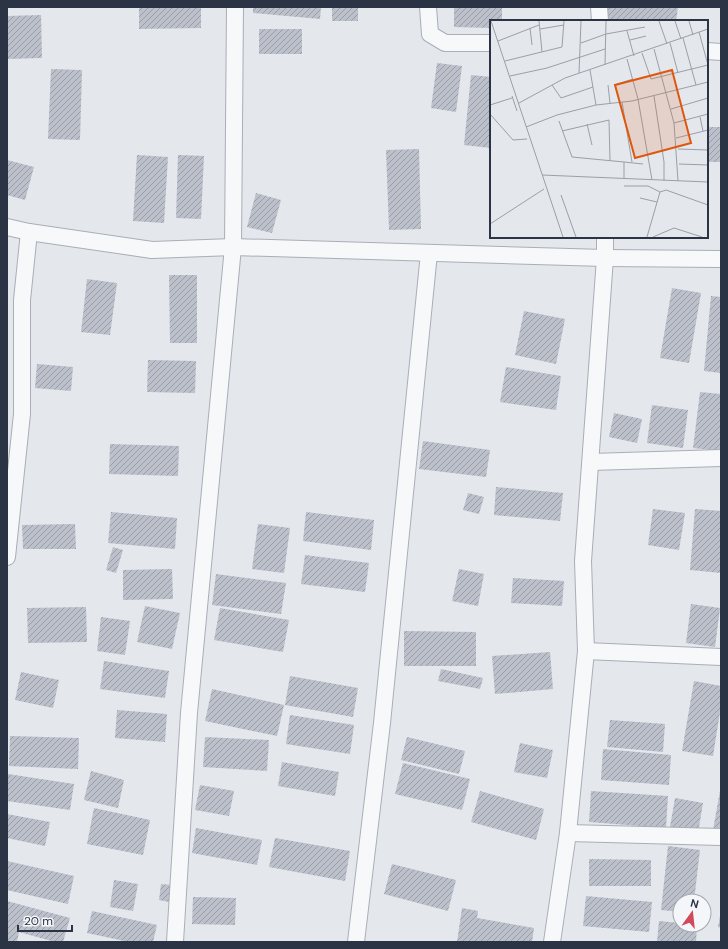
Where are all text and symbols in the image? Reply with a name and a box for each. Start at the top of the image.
inset map [490,20,708,238]
north arrow [672,893,712,933]
text: N [689,896,700,911]
scale bar [18,907,72,933]
text: 20 m [24,913,53,929]

